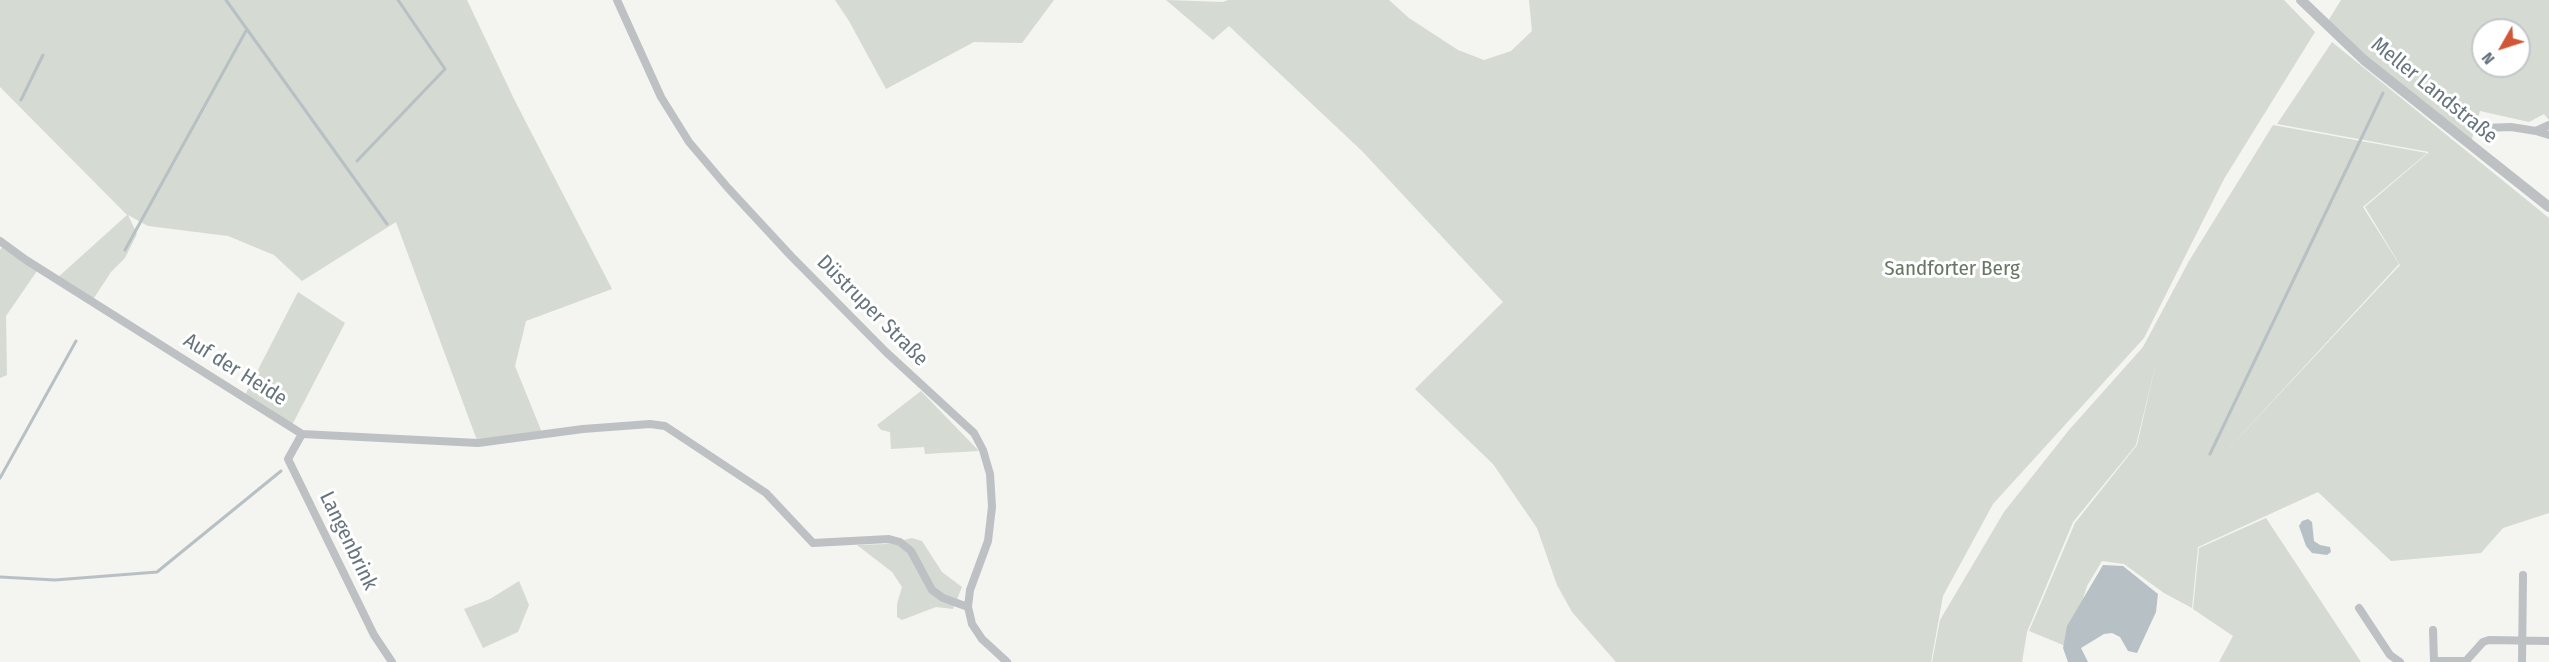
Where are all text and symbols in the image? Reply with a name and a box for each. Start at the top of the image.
north arrow [2471,18,2531,78]
street label: Meller Landstraße [2366,32,2502,150]
text: N [2478,49,2499,68]
street label: Düstruper Straße [811,250,933,372]
park label: Sandforter Berg [1884,256,2020,282]
street label: Auf der Heide [179,328,291,412]
street label: Langenbrink [313,488,383,594]

